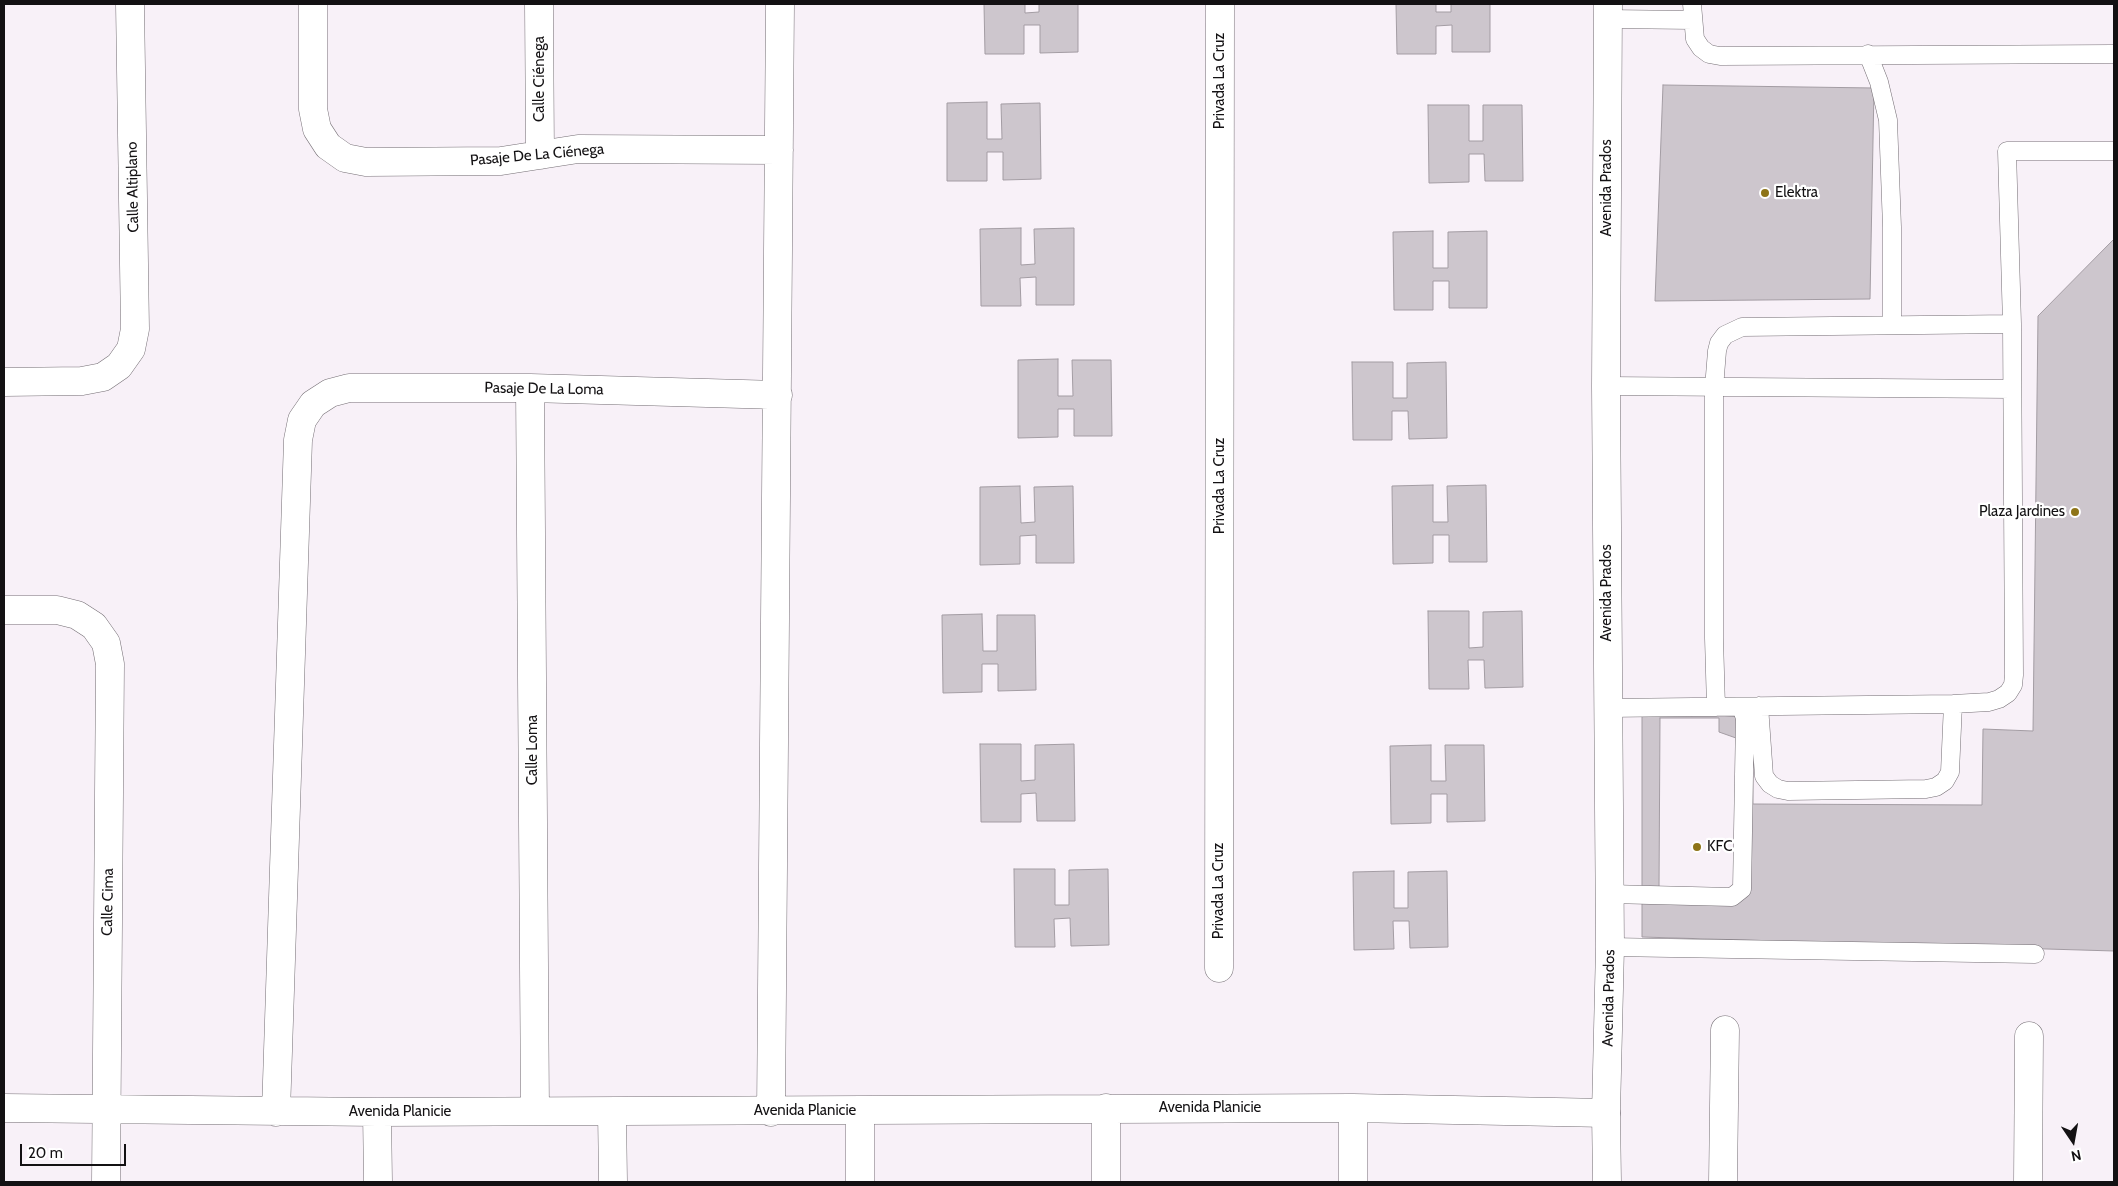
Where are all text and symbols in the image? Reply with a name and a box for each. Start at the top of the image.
street label: Privada La Cruz [1211,33,1229,129]
street label: Calle Ciénega [531,36,549,122]
street label: Avenida Prados [1598,139,1616,237]
street label: Pasaje De La Ciénega [469,140,605,170]
street label: Calle Altiplano [123,141,143,233]
place label: Elektra [1775,184,1818,202]
marker: Elektra [1759,187,1771,199]
street label: Pasaje De La Loma [484,379,604,399]
street label: Privada La Cruz [1211,438,1229,534]
place label: Plaza Jardines [1979,503,2065,521]
marker: Plaza Jardines [2069,506,2081,518]
street label: Avenida Prados [1598,544,1616,642]
street label: Calle Loma [524,715,542,785]
place label: KFC [1707,838,1732,856]
marker: KFC [1691,841,1703,853]
street label: Privada La Cruz [1210,843,1228,939]
street label: Calle Cima [98,868,118,936]
street label: Avenida Prados [1599,949,1619,1047]
street label: Avenida Planicie [1159,1099,1261,1117]
street label: Avenida Planicie [754,1102,856,1120]
street label: Avenida Planicie [349,1103,451,1121]
north arrow [2048,1116,2098,1166]
scale bar [22,1134,129,1166]
text: 20 m [28,1144,63,1162]
text: N [2069,1146,2083,1166]

